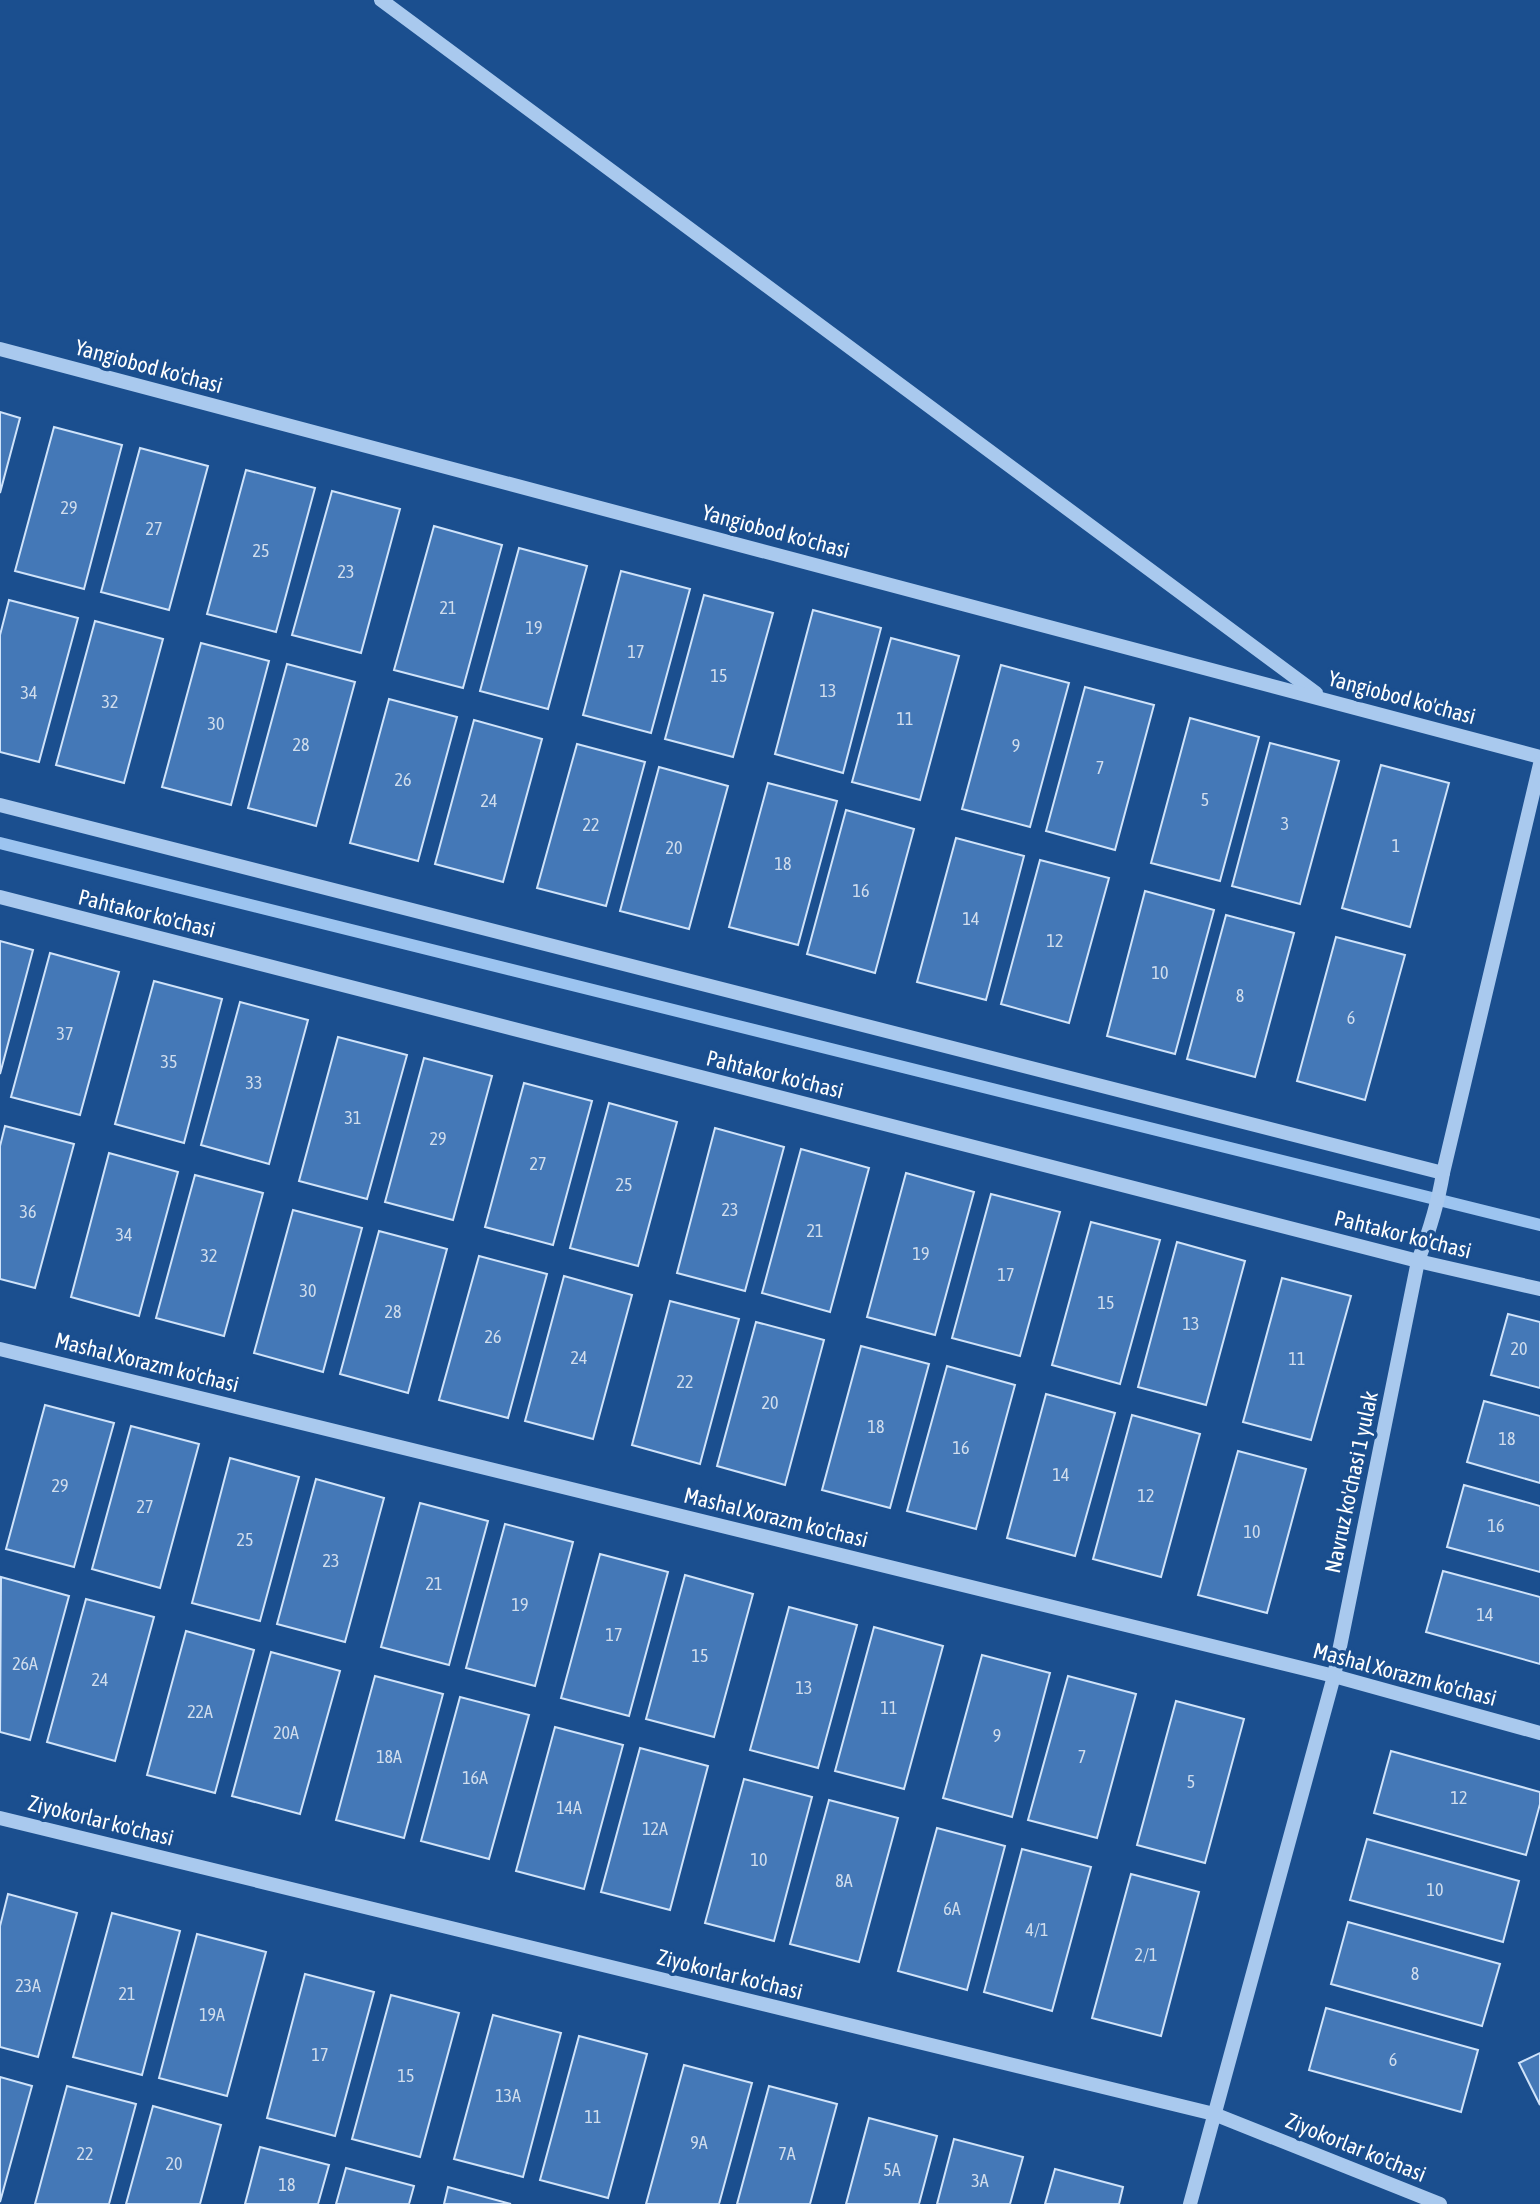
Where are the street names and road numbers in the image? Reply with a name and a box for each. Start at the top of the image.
street label: Yangiobod ko'chasi [72,334,226,398]
street label: Yangiobod ko'chasi [699,499,853,563]
street label: Yangiobod ko'chasi [1325,665,1479,729]
street label: Pahtakor ko'chasi [76,883,218,943]
street label: Pahtakor ko'chasi [704,1044,846,1104]
street label: Pahtakor ko'chasi [1332,1204,1474,1264]
street label: Mashal Xorazm ko'chasi [52,1327,242,1397]
street label: Navruz ko'chasi 1 yulak [1319,1388,1383,1575]
street label: Mashal Xorazm ko'chasi [681,1482,871,1552]
street label: Mashal Xorazm ko'chasi [1310,1637,1500,1711]
street label: Ziyokorlar ko'chasi [26,1789,176,1851]
street label: Ziyokorlar ko'chasi [655,1943,805,2005]
street label: Ziyokorlar ko'chasi [1282,2107,1430,2187]

